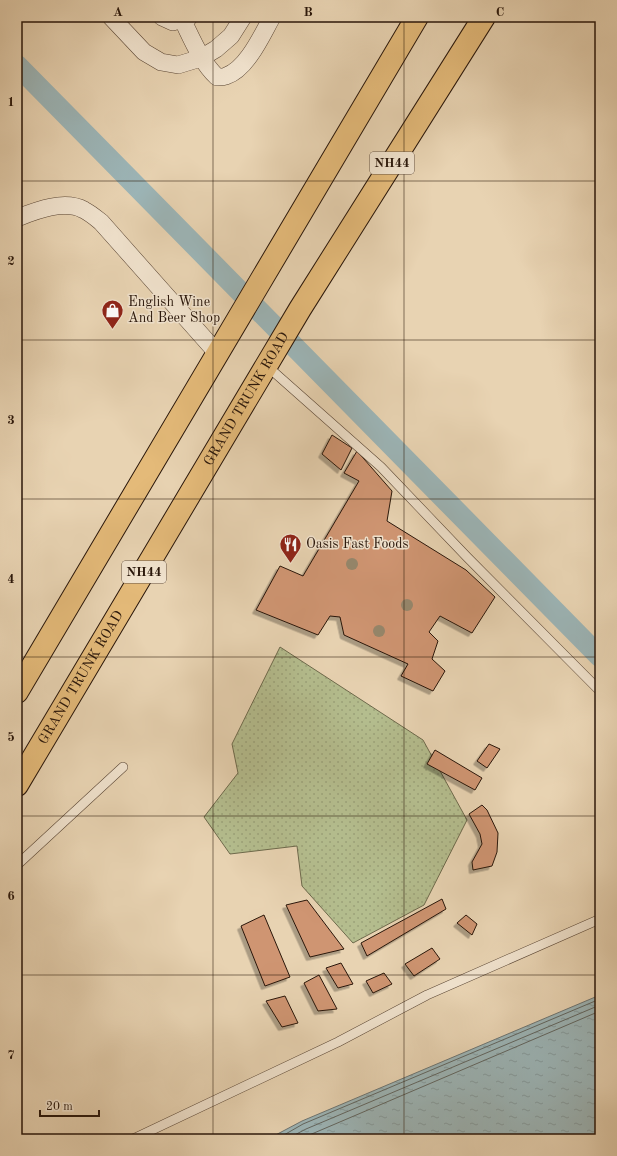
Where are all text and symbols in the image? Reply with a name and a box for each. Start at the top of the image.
text: A [113,6,123,19]
text: B [303,6,313,19]
text: C [496,6,504,19]
text: 1 [7,96,15,109]
road number: NH44 [370,152,414,174]
text: 2 [7,255,15,268]
place label: English Wine And Beer Shop [128,295,220,325]
shop icon: English Wine And Beer Shop [99,297,125,330]
street label: GRAND TRUNK ROAD [201,330,292,468]
text: 3 [7,414,15,427]
restaurant icon: Oasis Fast Foods [278,531,304,564]
place label: Oasis Fast Foods [306,537,409,551]
road number: NH44 [122,561,166,583]
text: 4 [7,573,15,586]
street label: GRAND TRUNK ROAD [36,608,126,747]
text: 5 [7,731,15,744]
text: 6 [7,890,15,903]
text: 7 [7,1049,15,1062]
scale bar [40,1092,99,1118]
text: 20 m [46,1101,73,1113]

